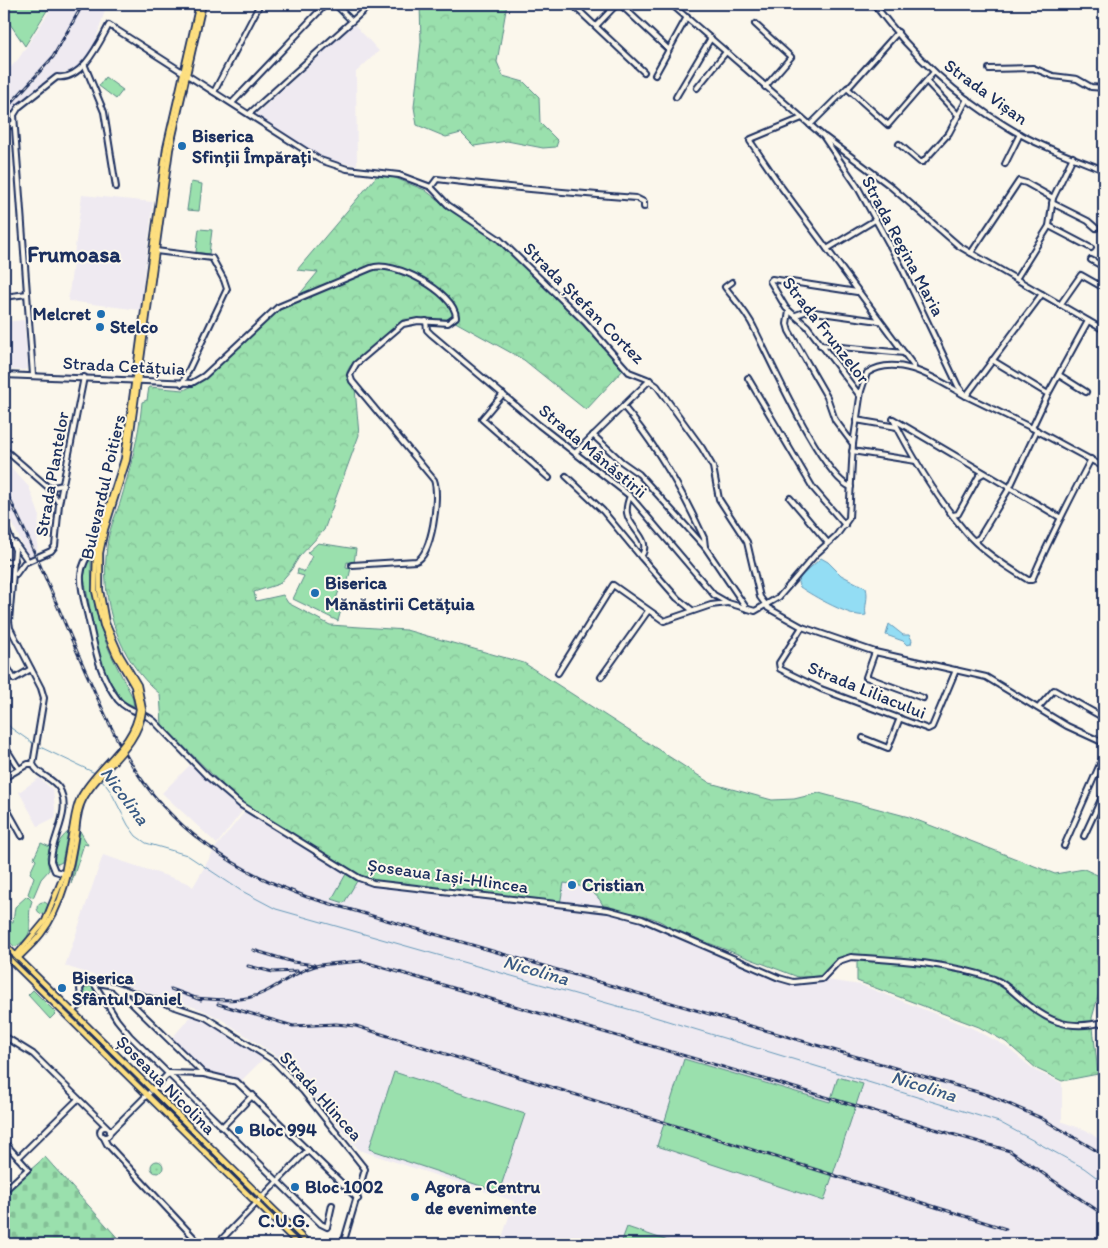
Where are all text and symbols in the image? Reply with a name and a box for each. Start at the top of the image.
street label: Strada Vișan [940,54,1032,130]
place label: Biserica Sfinții Împărați [192,125,312,168]
marker: Biserica Sfinții Împărați [176,140,188,152]
street label: Strada Regina Maria [857,172,949,320]
street label: Strada Ștefan Cortez [518,237,650,369]
district label: Frumoasa [27,241,121,268]
street label: Strada Frunzelor [777,272,875,388]
place label: Melcret [33,303,91,325]
marker: Melcret [95,308,107,320]
place label: Stelco [110,316,158,338]
marker: Stelco [94,321,106,333]
street label: Strada Cetățuia [62,352,187,380]
street label: Strada Mânăstirii [534,399,652,503]
street label: Strada Plantelor [30,410,74,538]
street label: Bulevardul Poitiers [76,412,130,562]
place label: Biserica Mănăstirii Cetățuia [325,572,475,615]
marker: Biserica Mănăstirii Cetățuia [309,587,321,599]
street label: Strada Liliacului [805,656,929,724]
water label: Nicolina [96,762,154,830]
street label: Șoseaua Iași-Hlincea [366,854,530,898]
place label: Cristian [582,874,645,896]
marker: Cristian [566,879,578,891]
water label: Nicolina [501,950,572,990]
place label: Biserica Sfântul Daniel [72,967,183,1010]
marker: Biserica Sfântul Daniel [56,982,68,994]
street label: Șoseaua Nicolina [112,1031,221,1140]
street label: Strada Hlincea [275,1047,367,1146]
water label: Nicolina [889,1065,960,1107]
place label: Bloc 994 [249,1119,317,1141]
marker: Bloc 994 [233,1124,245,1136]
place label: Bloc 1002 [305,1176,384,1198]
place label: Agora - Centru de evenimente [424,1176,540,1219]
marker: Bloc 1002 [289,1181,301,1193]
marker: Agora - Centru de evenimente [409,1191,421,1203]
district label: C.U.G. [258,1209,310,1232]

